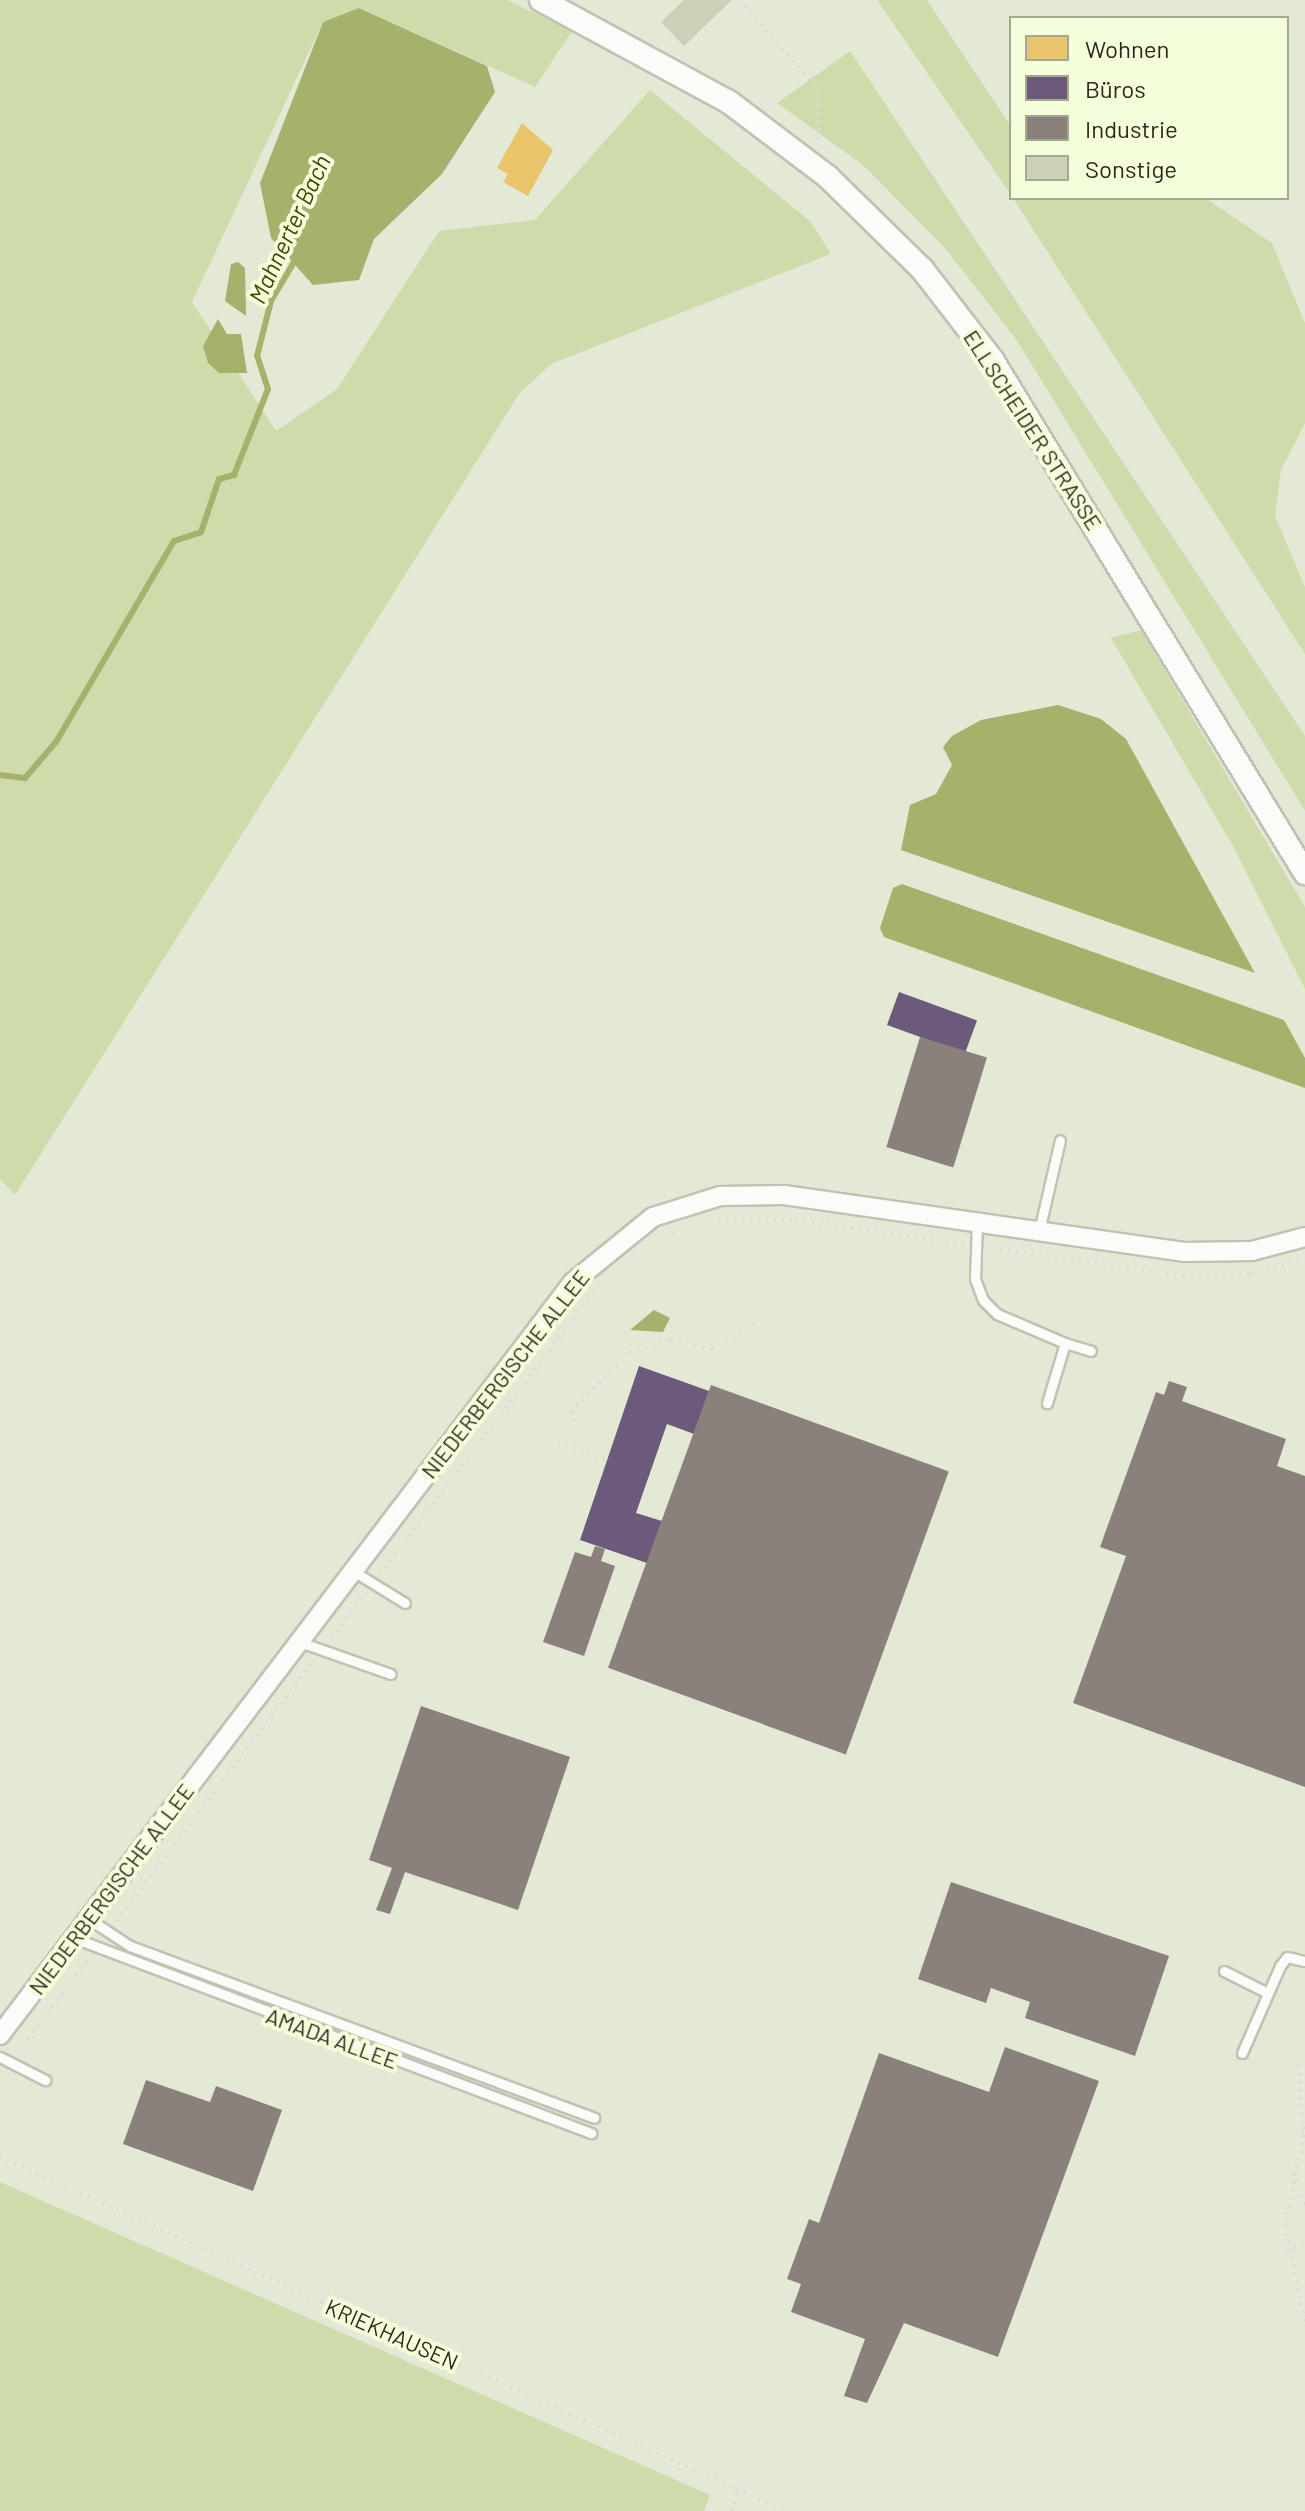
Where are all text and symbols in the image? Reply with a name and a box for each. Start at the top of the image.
legend [1009,16,1289,200]
text: Wohnen [1085,34,1169,63]
text: Büros [1085,74,1146,103]
text: Industrie [1085,114,1178,143]
water label: Mahnerter Bach [242,150,336,308]
text: Sonstige [1085,154,1177,183]
street label: ELLSCHEIDER STRASSE [958,325,1108,535]
street label: NIEDERBERGISCHE ALLEE [415,1265,595,1483]
street label: NIEDERBERGISCHE ALLEE [23,1778,199,2000]
street label: AMADA ALLEE [263,2002,401,2074]
street label: KRIEKHAUSEN [322,2293,462,2375]

